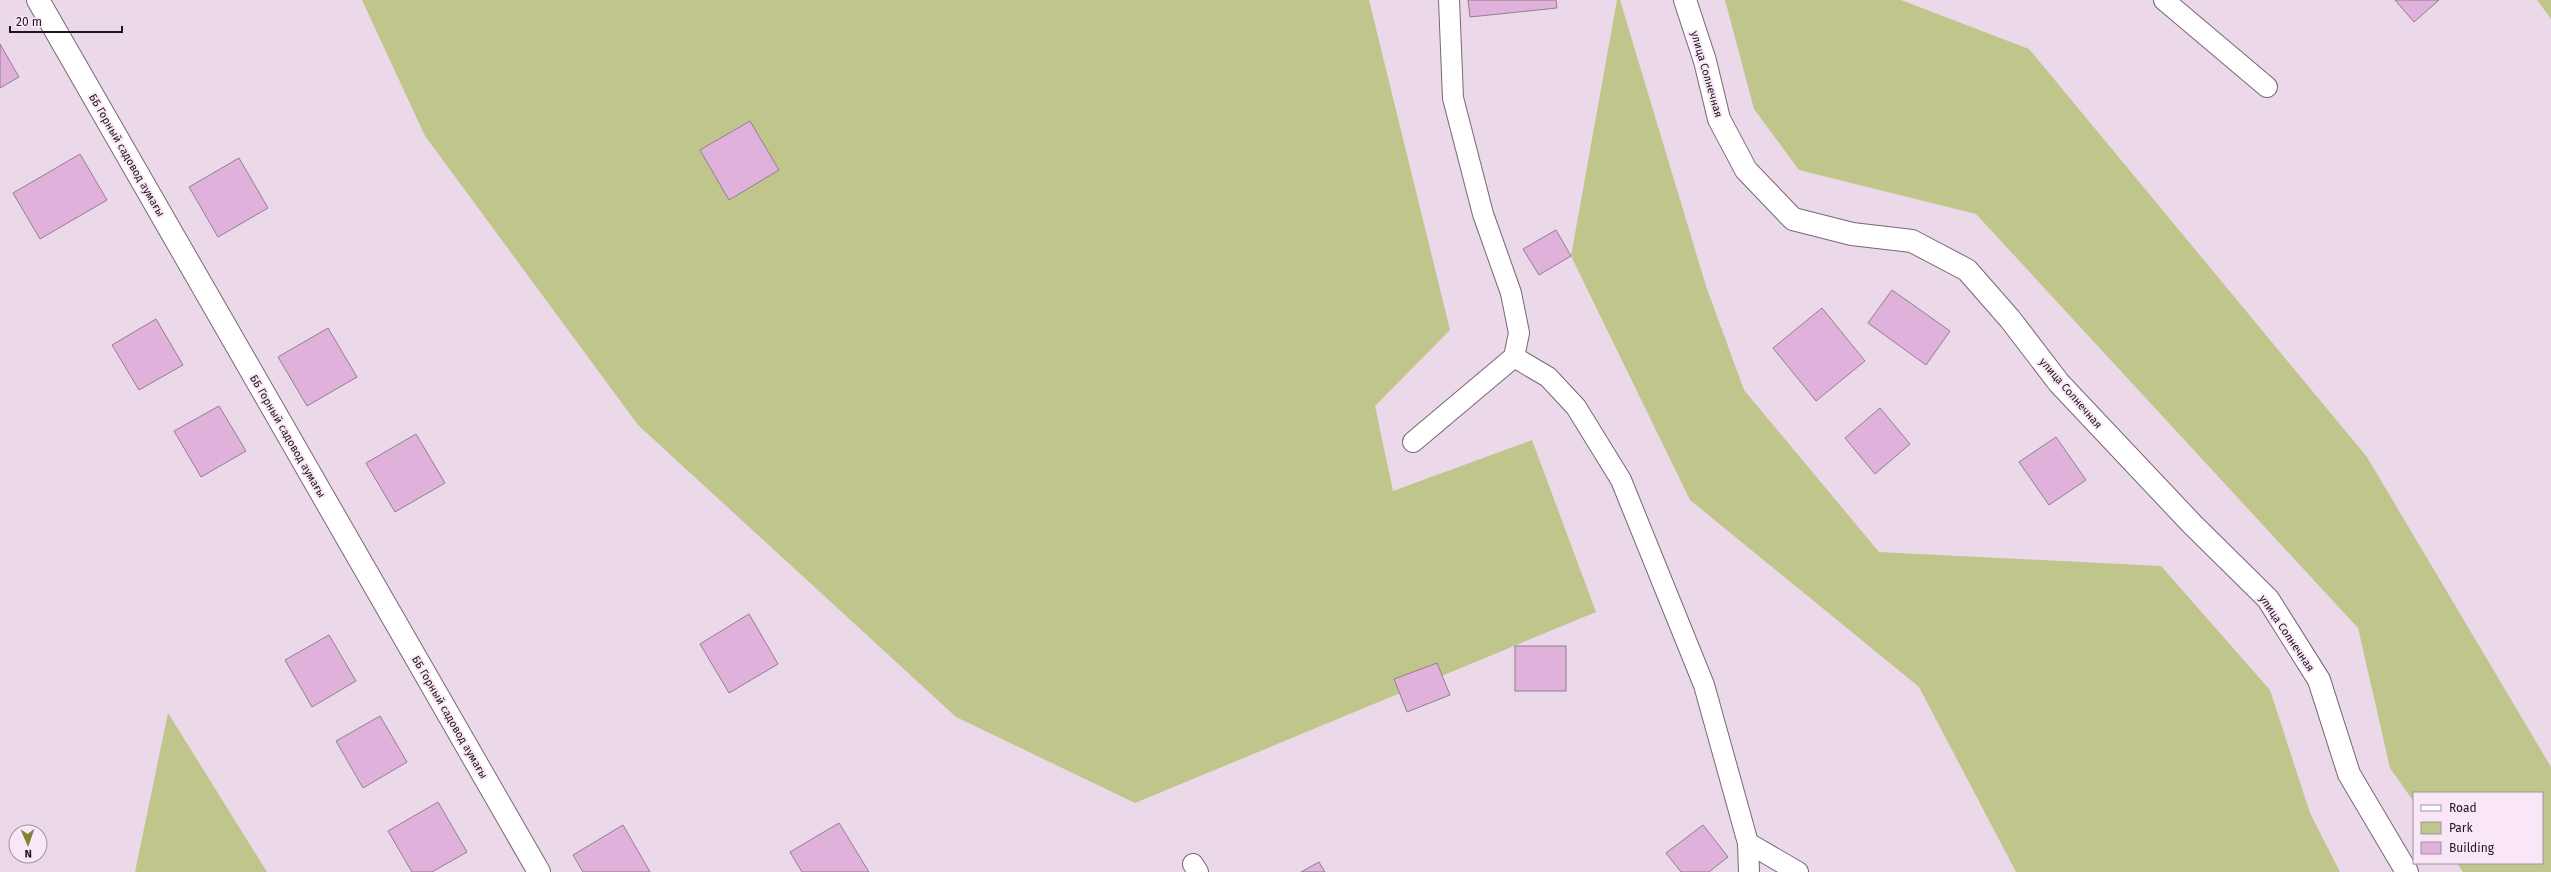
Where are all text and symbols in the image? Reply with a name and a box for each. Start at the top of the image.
scale bar [10,8,122,34]
text: 20 m [16,15,42,29]
street label: улица Солнечная [1688,29,1725,119]
street label: ББ Горный садовод аумағы [86,91,167,219]
street label: улица Солнечная [2036,355,2105,431]
street label: ББ Горный садовод аумағы [247,372,328,500]
street label: улица Солнечная [2256,593,2317,674]
street label: ББ Горный садовод аумағы [409,653,490,781]
legend [2413,792,2543,864]
text: Road [2449,801,2477,815]
text: Park [2449,821,2473,835]
north arrow [8,824,48,864]
text: Building [2449,841,2495,855]
text: N [24,847,32,860]

